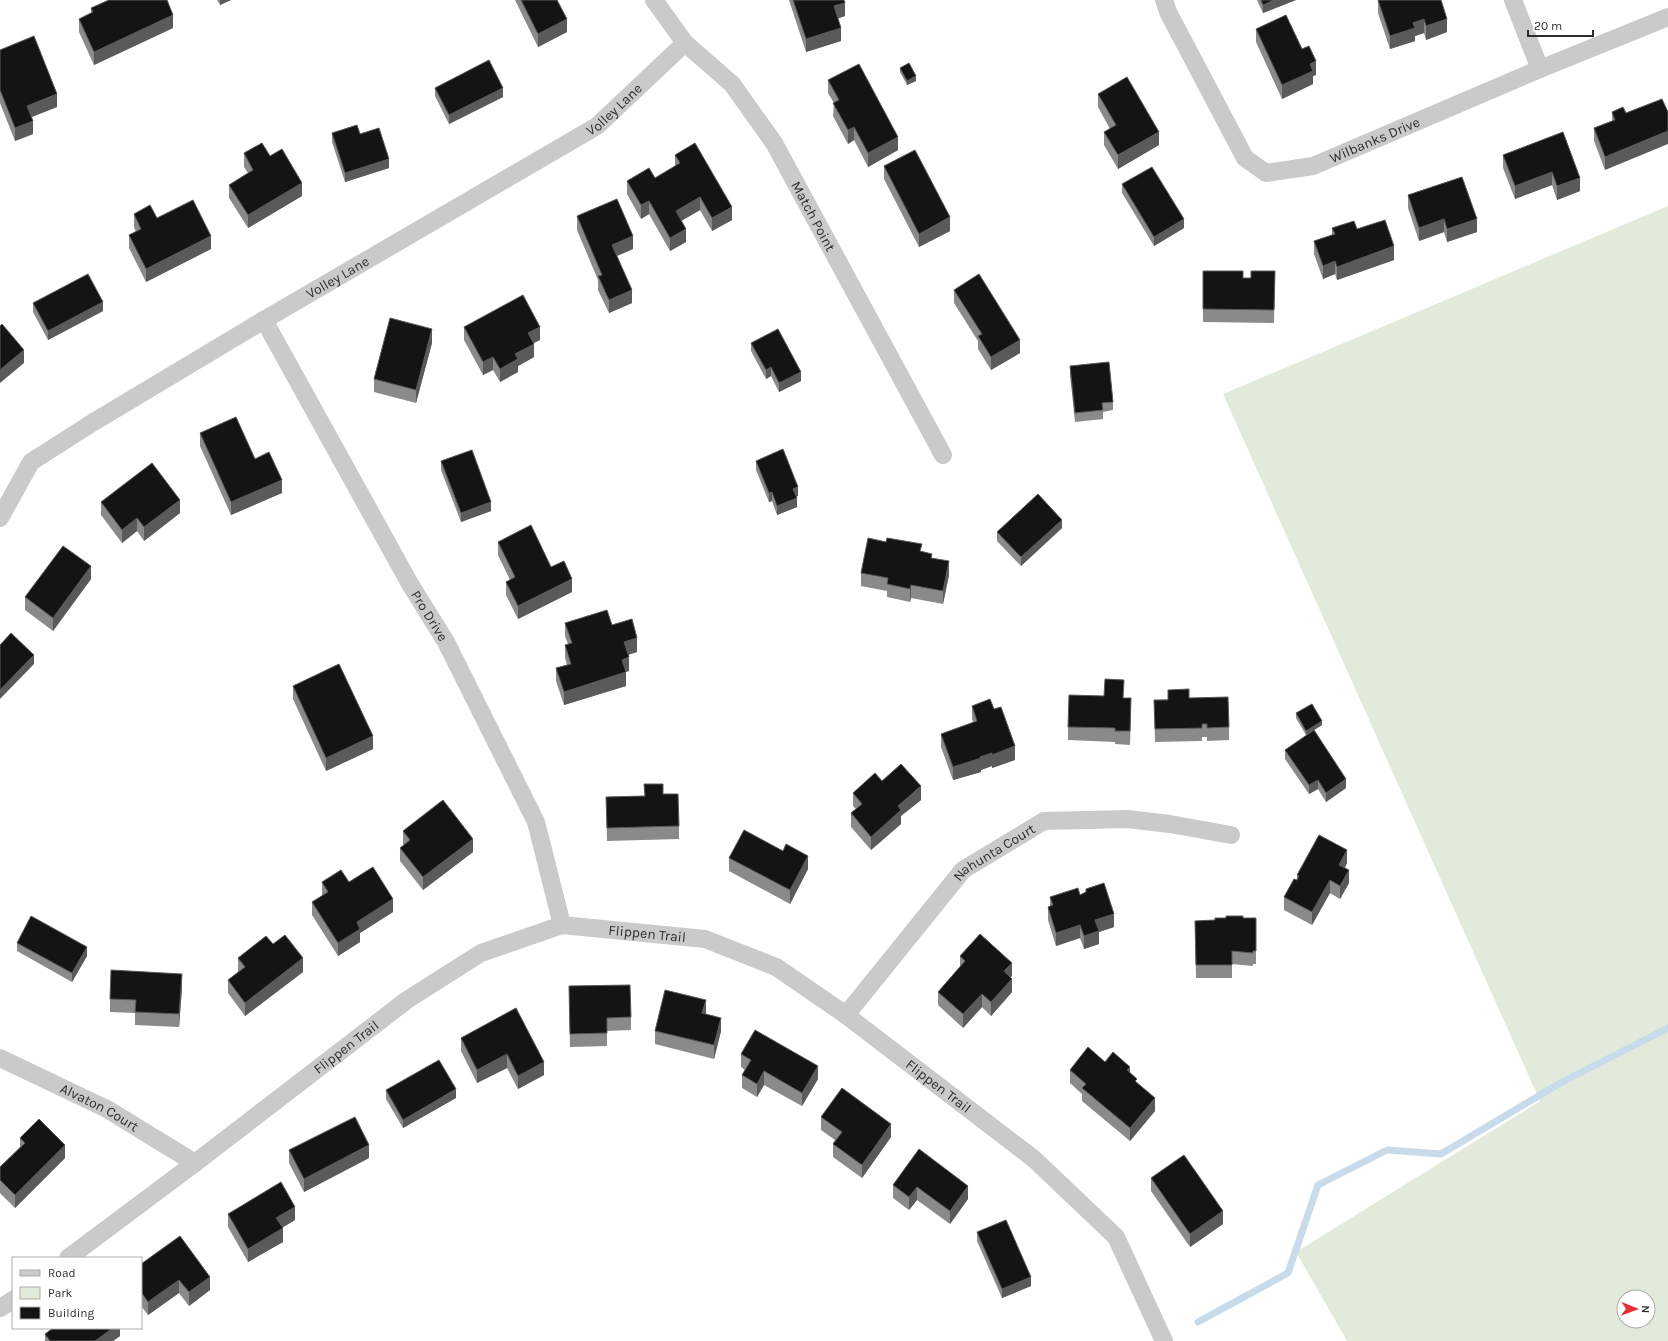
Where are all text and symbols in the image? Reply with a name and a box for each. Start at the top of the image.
scale bar [1528,12,1593,38]
text: 20 m [1534,19,1562,33]
street label: Volley Lane [583,80,646,139]
street label: Wilbanks Drive [1327,113,1422,166]
street label: Match Point [788,178,839,254]
street label: Volley Lane [303,252,372,302]
street label: Pro Drive [408,587,452,644]
street label: Nahunta Court [949,820,1038,884]
street label: Flippen Trail [608,921,687,946]
street label: Flippen Trail [310,1017,382,1077]
street label: Flippen Trail [903,1056,975,1116]
street label: Alvaton Court [58,1079,142,1135]
legend [12,1257,142,1329]
text: Road [48,1266,76,1280]
text: Park [48,1286,73,1300]
north arrow [1616,1289,1656,1329]
text: N [1639,1305,1652,1313]
text: Building [48,1306,95,1320]

